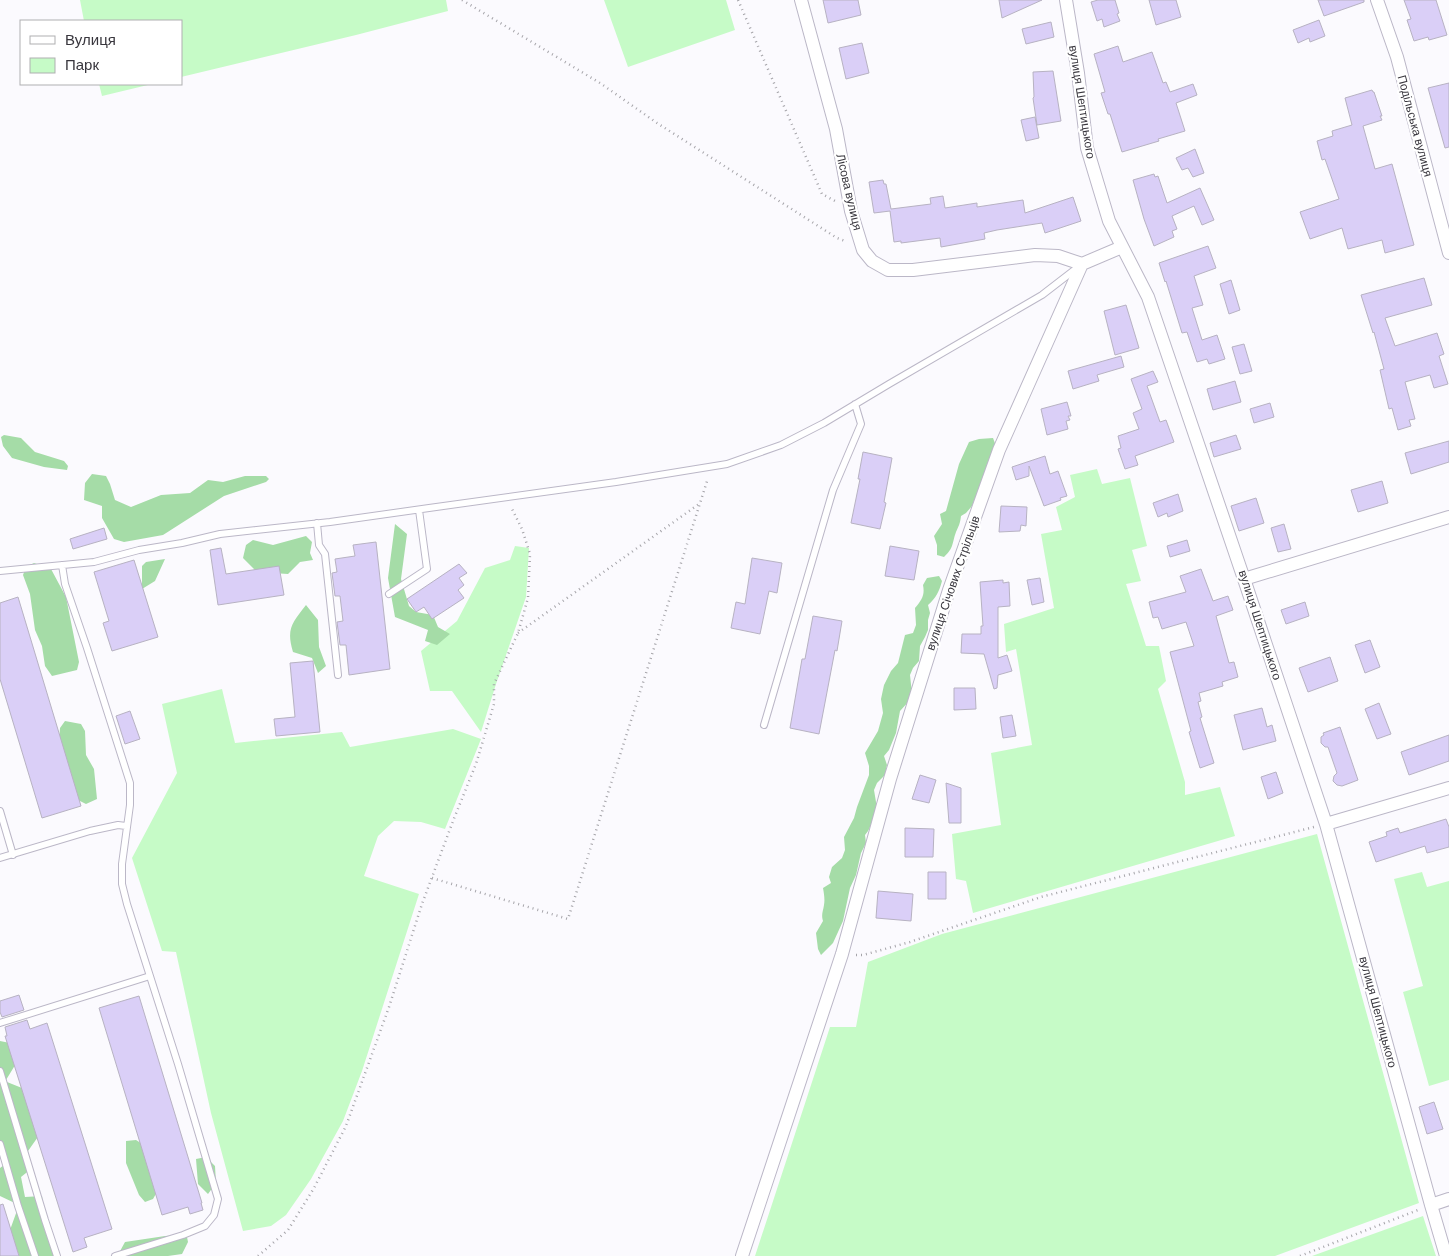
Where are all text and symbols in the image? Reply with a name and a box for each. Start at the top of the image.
legend [20,20,182,85]
text: Вулиця [65,31,116,48]
street label: вулиця Шептицького [1066,44,1098,160]
text: Парк [65,56,99,73]
street label: Подільська вулиця [1395,74,1435,178]
street label: Лісова вулиця [833,152,865,232]
street label: вулиця Січових Стрільців [923,514,983,652]
street label: вулиця Шептицького [1236,568,1284,682]
street label: вулиця Шептицького [1356,955,1400,1069]

